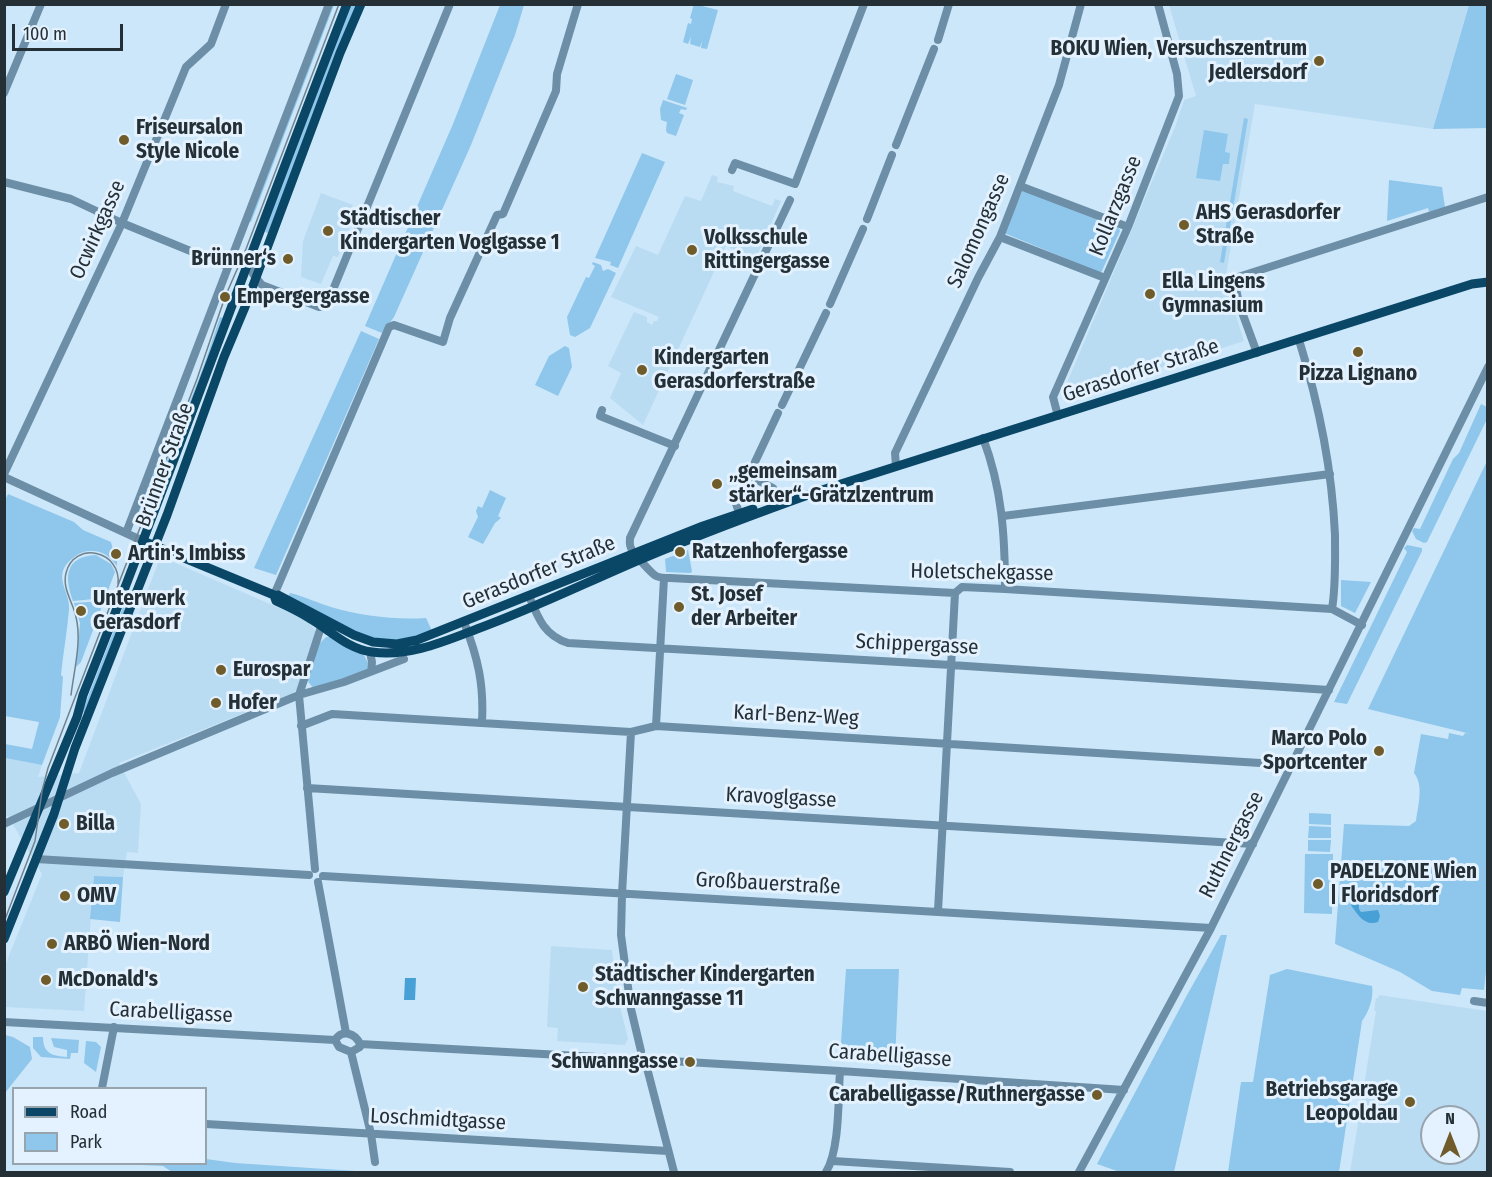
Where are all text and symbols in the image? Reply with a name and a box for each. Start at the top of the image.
scale bar [15,12,126,50]
text: 100 m [23,23,67,45]
place label: BOKU Wien, Versuchszentrum Jedlersdorf [1051,36,1307,86]
marker: BOKU Wien, Versuchszentrum Jedlersdorf [1312,54,1326,68]
place label: Friseursalon Style Nicole [136,115,243,165]
marker: Friseursalon Style Nicole [117,133,131,147]
street label: Kollarzgasse [1084,152,1148,260]
street label: Salomongasse [942,170,1016,292]
street label: Ocwirkgasse [65,177,131,283]
place label: AHS Gerasdorfer Straße [1196,200,1340,250]
place label: Städtischer Kindergarten Voglgasse 1 [340,206,560,256]
marker: AHS Gerasdorfer Straße [1177,218,1191,232]
marker: Städtischer Kindergarten Voglgasse 1 [321,224,335,238]
place label: Volksschule Rittingergasse [704,225,830,275]
marker: Volksschule Rittingergasse [685,243,699,257]
place label: Brünner‘s [191,246,276,272]
marker: Brünner‘s [281,252,295,266]
place label: Ella Lingens Gymnasium [1162,269,1265,319]
place label: Empergergasse [237,284,370,310]
marker: Ella Lingens Gymnasium [1143,287,1157,301]
marker: Empergergasse [218,290,232,304]
street label: Gerasdorfer Straße [1060,334,1222,408]
place label: Kindergarten Gerasdorferstraße [654,345,815,395]
marker: Pizza Lignano [1351,345,1365,359]
place label: Pizza Lignano [1299,361,1417,387]
marker: Kindergarten Gerasdorferstraße [635,363,649,377]
street label: Brünner Straße [131,399,199,531]
place label: „gemeinsam stärker“-Grätzlzentrum [729,459,934,509]
marker: „gemeinsam stärker“-Grätzlzentrum [710,477,724,491]
street label: Gerasdorfer Straße [459,531,619,615]
place label: Ratzenhofergasse [692,539,848,565]
place label: Artin's Imbiss [128,541,246,567]
marker: Ratzenhofergasse [673,545,687,559]
marker: Artin's Imbiss [109,547,123,561]
street label: Holetschekgasse [910,559,1054,587]
place label: St. Josef der Arbeiter [691,582,797,632]
place label: Unterwerk Gerasdorf [93,586,185,636]
marker: St. Josef der Arbeiter [672,600,686,614]
marker: Unterwerk Gerasdorf [74,604,88,618]
street label: Schippergasse [855,629,979,661]
place label: Eurospar [233,657,310,683]
marker: Eurospar [214,663,228,677]
place label: Hofer [228,690,277,716]
marker: Hofer [209,696,223,710]
street label: Karl-Benz-Weg [733,700,859,732]
place label: Marco Polo Sportcenter [1263,726,1367,776]
marker: Marco Polo Sportcenter [1372,744,1386,758]
street label: Kravoglgasse [725,783,837,813]
street label: Ruthnergasse [1194,787,1270,903]
place label: Billa [76,811,115,837]
marker: Billa [57,817,71,831]
place label: PADELZONE Wien | Floridsdorf [1330,859,1477,909]
street label: Großbauerstraße [695,868,841,900]
marker: PADELZONE Wien | Floridsdorf [1311,877,1325,891]
place label: OMV [77,883,116,909]
marker: OMV [58,889,72,903]
place label: ARBÖ Wien-Nord [64,931,210,957]
marker: ARBÖ Wien-Nord [45,937,59,951]
place label: Städtischer Kindergarten Schwanngasse 11 [595,962,815,1012]
place label: McDonald's [58,967,158,993]
marker: McDonald's [39,973,53,987]
marker: Städtischer Kindergarten Schwanngasse 11 [576,980,590,994]
street label: Carabelligasse [109,997,233,1029]
street label: Carabelligasse [828,1039,952,1073]
place label: Schwanngasse [551,1049,678,1075]
marker: Schwanngasse [683,1055,697,1069]
place label: Betriebsgarage Leopoldau [1266,1077,1398,1127]
place label: Carabelligasse/Ruthnergasse [829,1082,1085,1108]
legend [12,1087,207,1165]
marker: Carabelligasse/Ruthnergasse [1090,1088,1104,1102]
marker: Betriebsgarage Leopoldau [1403,1095,1417,1109]
text: Road [70,1101,107,1123]
street label: Loschmidtgasse [369,1104,507,1136]
north arrow [1420,1105,1480,1165]
text: N [1445,1109,1455,1128]
text: Park [70,1131,102,1153]

